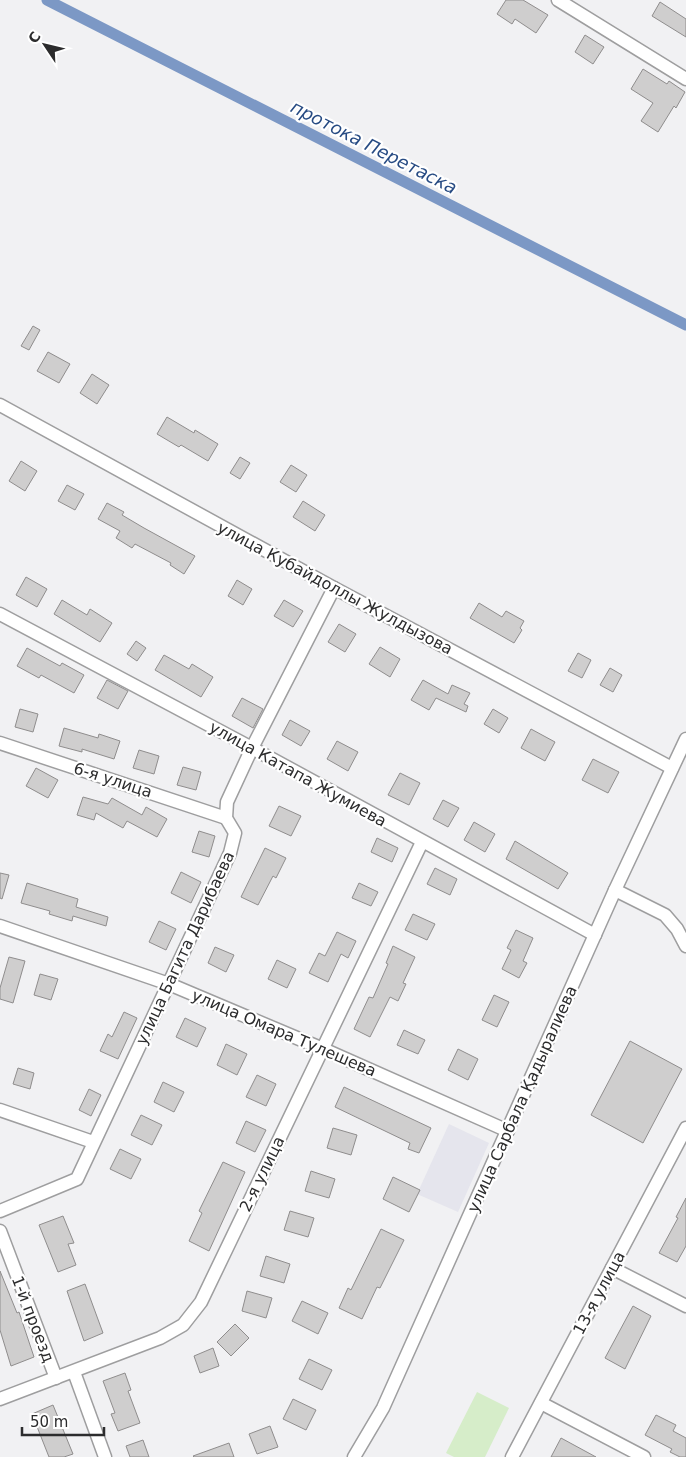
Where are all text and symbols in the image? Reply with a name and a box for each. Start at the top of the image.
north arrow [20,20,70,70]
text: С [25,29,44,46]
water label: протока Перетаска [287,96,461,198]
street label: улица Кубайдоллы Жулдызова [214,518,456,658]
street label: улица Катапа Жумиева [206,717,390,831]
street label: 6-я улица [71,758,155,802]
street label: улица Багита Дарибаева [132,848,238,1048]
street label: улица Сарбала Қадыралиева [463,983,581,1215]
street label: улица Омара Тулешева [189,985,379,1081]
street label: 2-я улица [236,1133,288,1215]
street label: 13-я улица [569,1248,629,1338]
street label: 1-й проезд [8,1273,58,1365]
scale bar [22,1404,105,1436]
text: 50 m [30,1413,68,1431]

